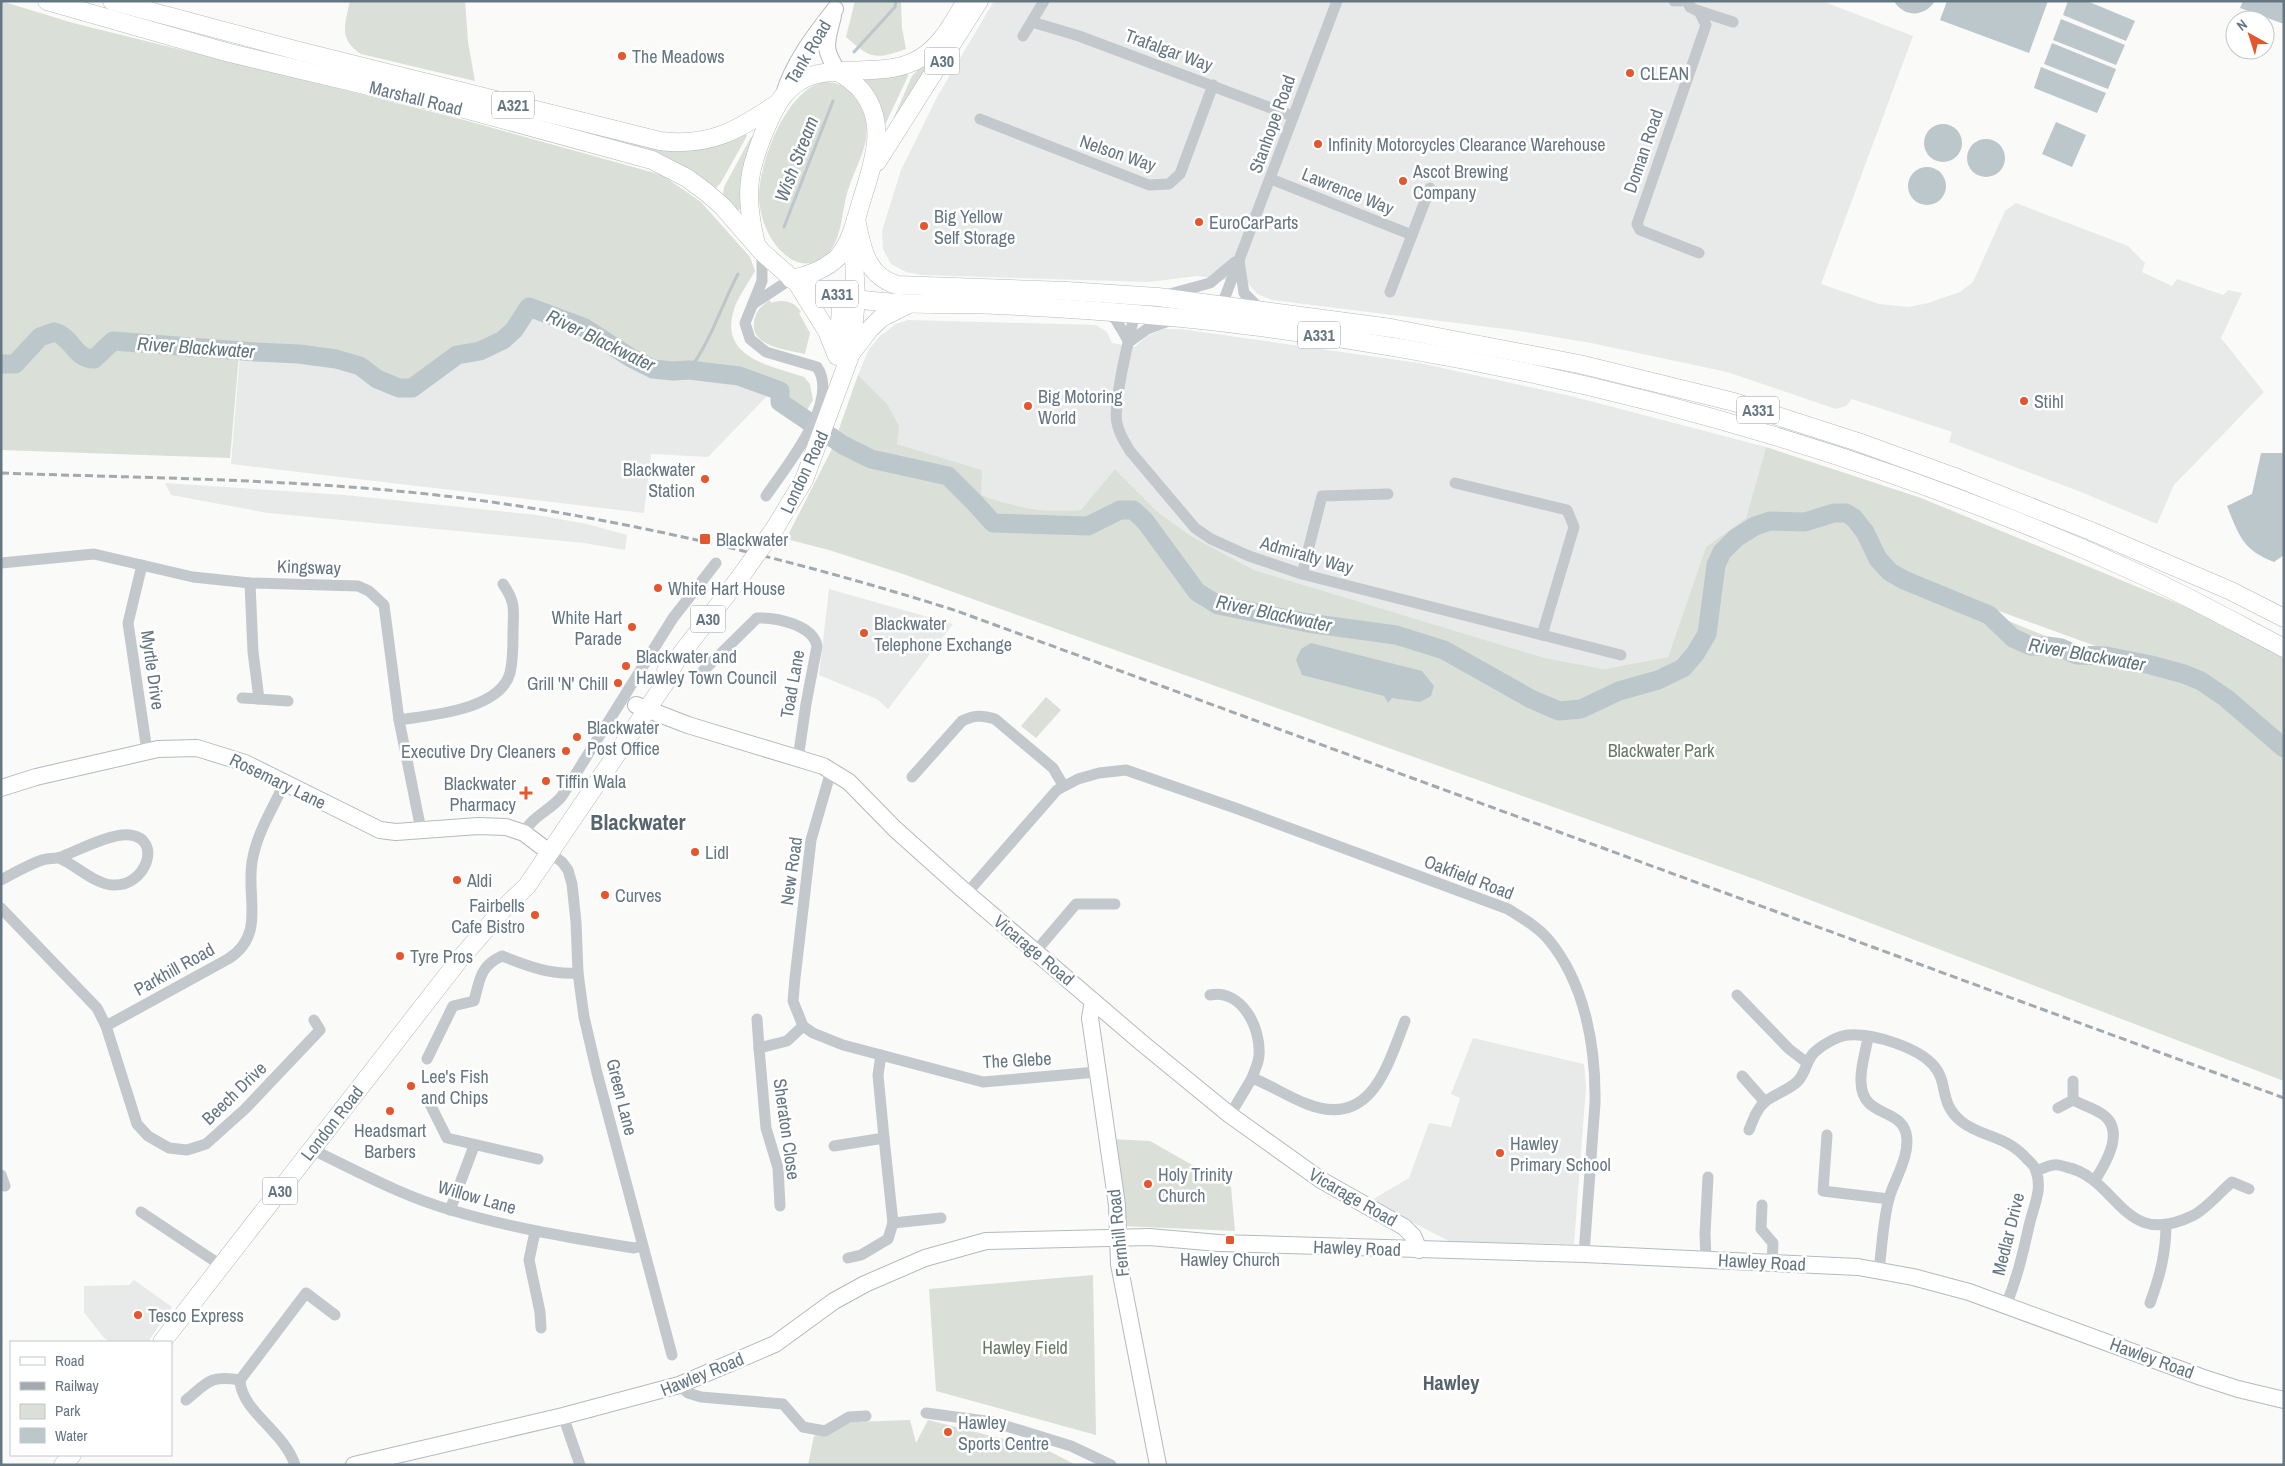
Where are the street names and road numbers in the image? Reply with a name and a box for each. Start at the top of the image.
street label: Tank Road [779,15,837,89]
street label: Trafalgar Way [1122,23,1217,78]
road number: A30 [924,48,960,74]
street label: Stanhope Road [1243,72,1301,176]
street label: Marshall Road [367,74,465,122]
road number: A321 [492,92,534,118]
street label: Doman Road [1617,106,1669,196]
street label: Nelson Way [1077,128,1160,178]
street label: Lawrence Way [1298,161,1398,221]
road number: A331 [816,280,858,308]
road number: A331 [1298,322,1340,348]
road number: A331 [1737,396,1779,424]
street label: London Road [774,427,834,517]
street label: Admiralty Way [1257,530,1357,580]
street label: Kingsway [277,553,342,581]
road number: A30 [690,606,726,632]
street label: Myrtle Drive [135,629,171,711]
street label: Toad Lane [774,648,810,720]
street label: Rosemary Lane [226,747,330,815]
street label: New Road [774,835,808,907]
street label: Oakfield Road [1420,848,1518,906]
street label: Vicarage Road [988,909,1080,991]
street label: Parkhill Road [129,937,219,1001]
street label: The Glebe [982,1046,1052,1074]
street label: Beech Drive [196,1056,272,1130]
street label: Green Lane [600,1056,644,1138]
street label: Sheraton Close [768,1077,806,1181]
street label: London Road [295,1080,369,1166]
street label: Vicarage Road [1304,1162,1402,1232]
street label: Willow Lane [435,1174,519,1220]
road number: A30 [262,1178,298,1204]
street label: Fernhill Road [1101,1188,1135,1278]
street label: Medlar Drive [1986,1190,2030,1278]
street label: Hawley Road [1313,1234,1401,1262]
street label: Hawley Road [1718,1247,1806,1277]
street label: Hawley Road [2106,1331,2198,1385]
street label: Hawley Road [657,1346,747,1402]

